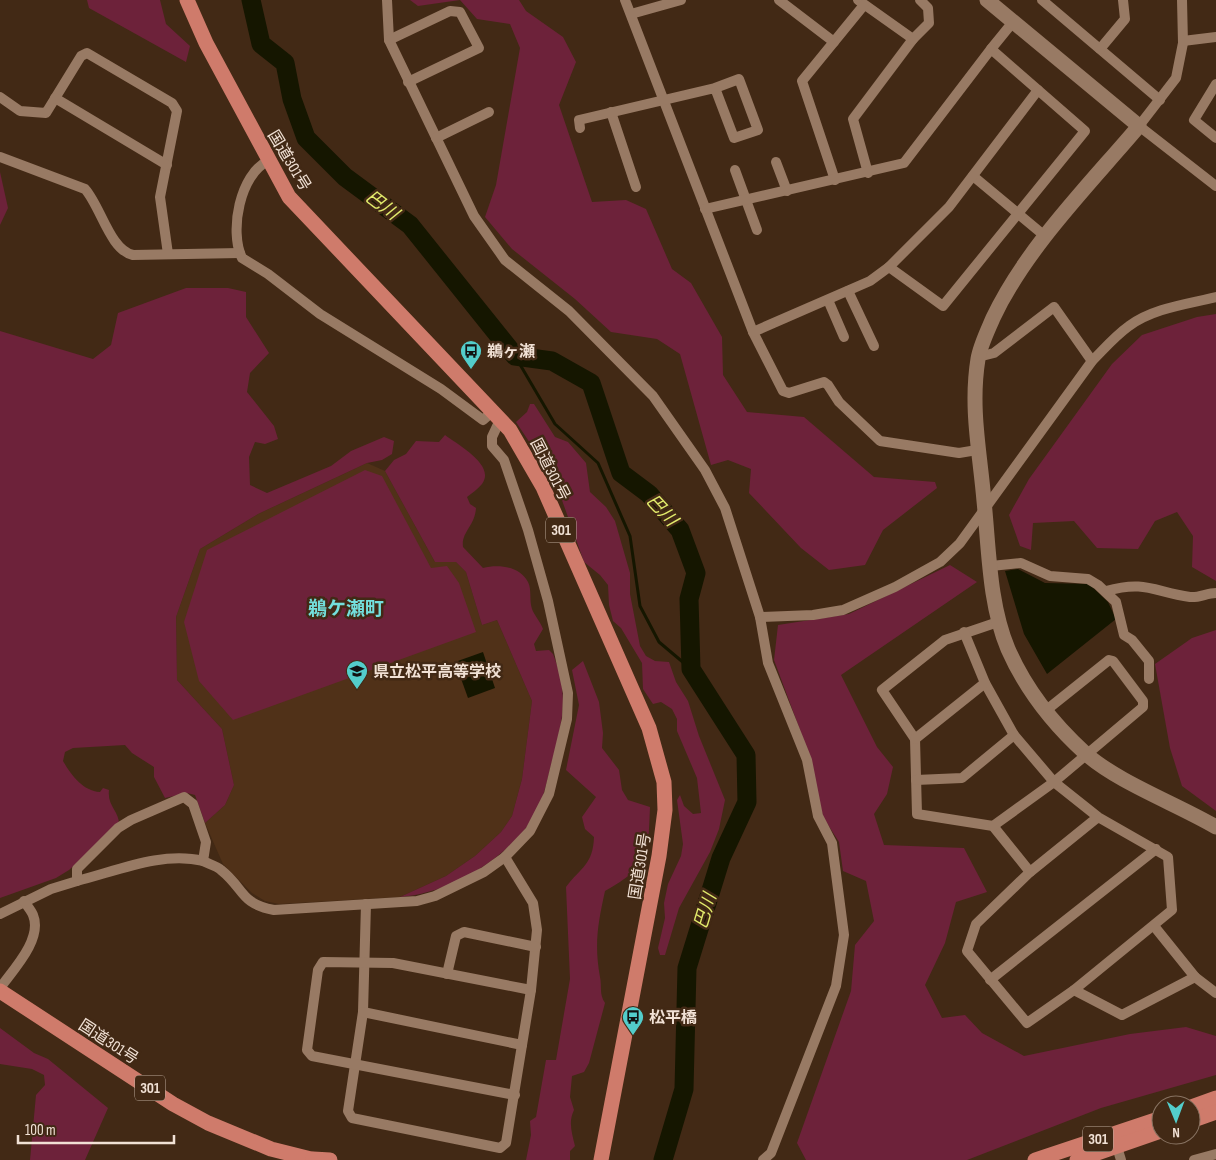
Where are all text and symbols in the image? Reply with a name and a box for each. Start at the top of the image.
street label: 国道301号 [263,127,314,195]
water label: 巴川 [361,186,404,226]
bus stop icon: 鵜ヶ瀬 [459,339,483,370]
place label: 鵜ヶ瀬 [487,343,535,362]
street label: 国道301号 [526,435,573,504]
water label: 巴川 [642,490,683,532]
road number: 301 [546,518,576,542]
district label: 鵜ケ瀬町 [308,598,384,621]
school or university icon: 県立松平高等学校 [345,659,369,690]
place label: 県立松平高等学校 [373,663,501,682]
street label: 国道301号 [626,831,655,901]
water label: 巴川 [690,889,721,931]
bus stop icon: 松平橋 [621,1005,645,1036]
place label: 松平橋 [649,1009,697,1028]
street label: 国道301号 [75,1016,142,1069]
road number: 301 [135,1076,165,1100]
north arrow [1151,1095,1201,1145]
scale bar [18,1112,174,1144]
text: 100 m [25,1121,56,1140]
text: N [1172,1124,1180,1141]
road number: 301 [1083,1126,1113,1152]

